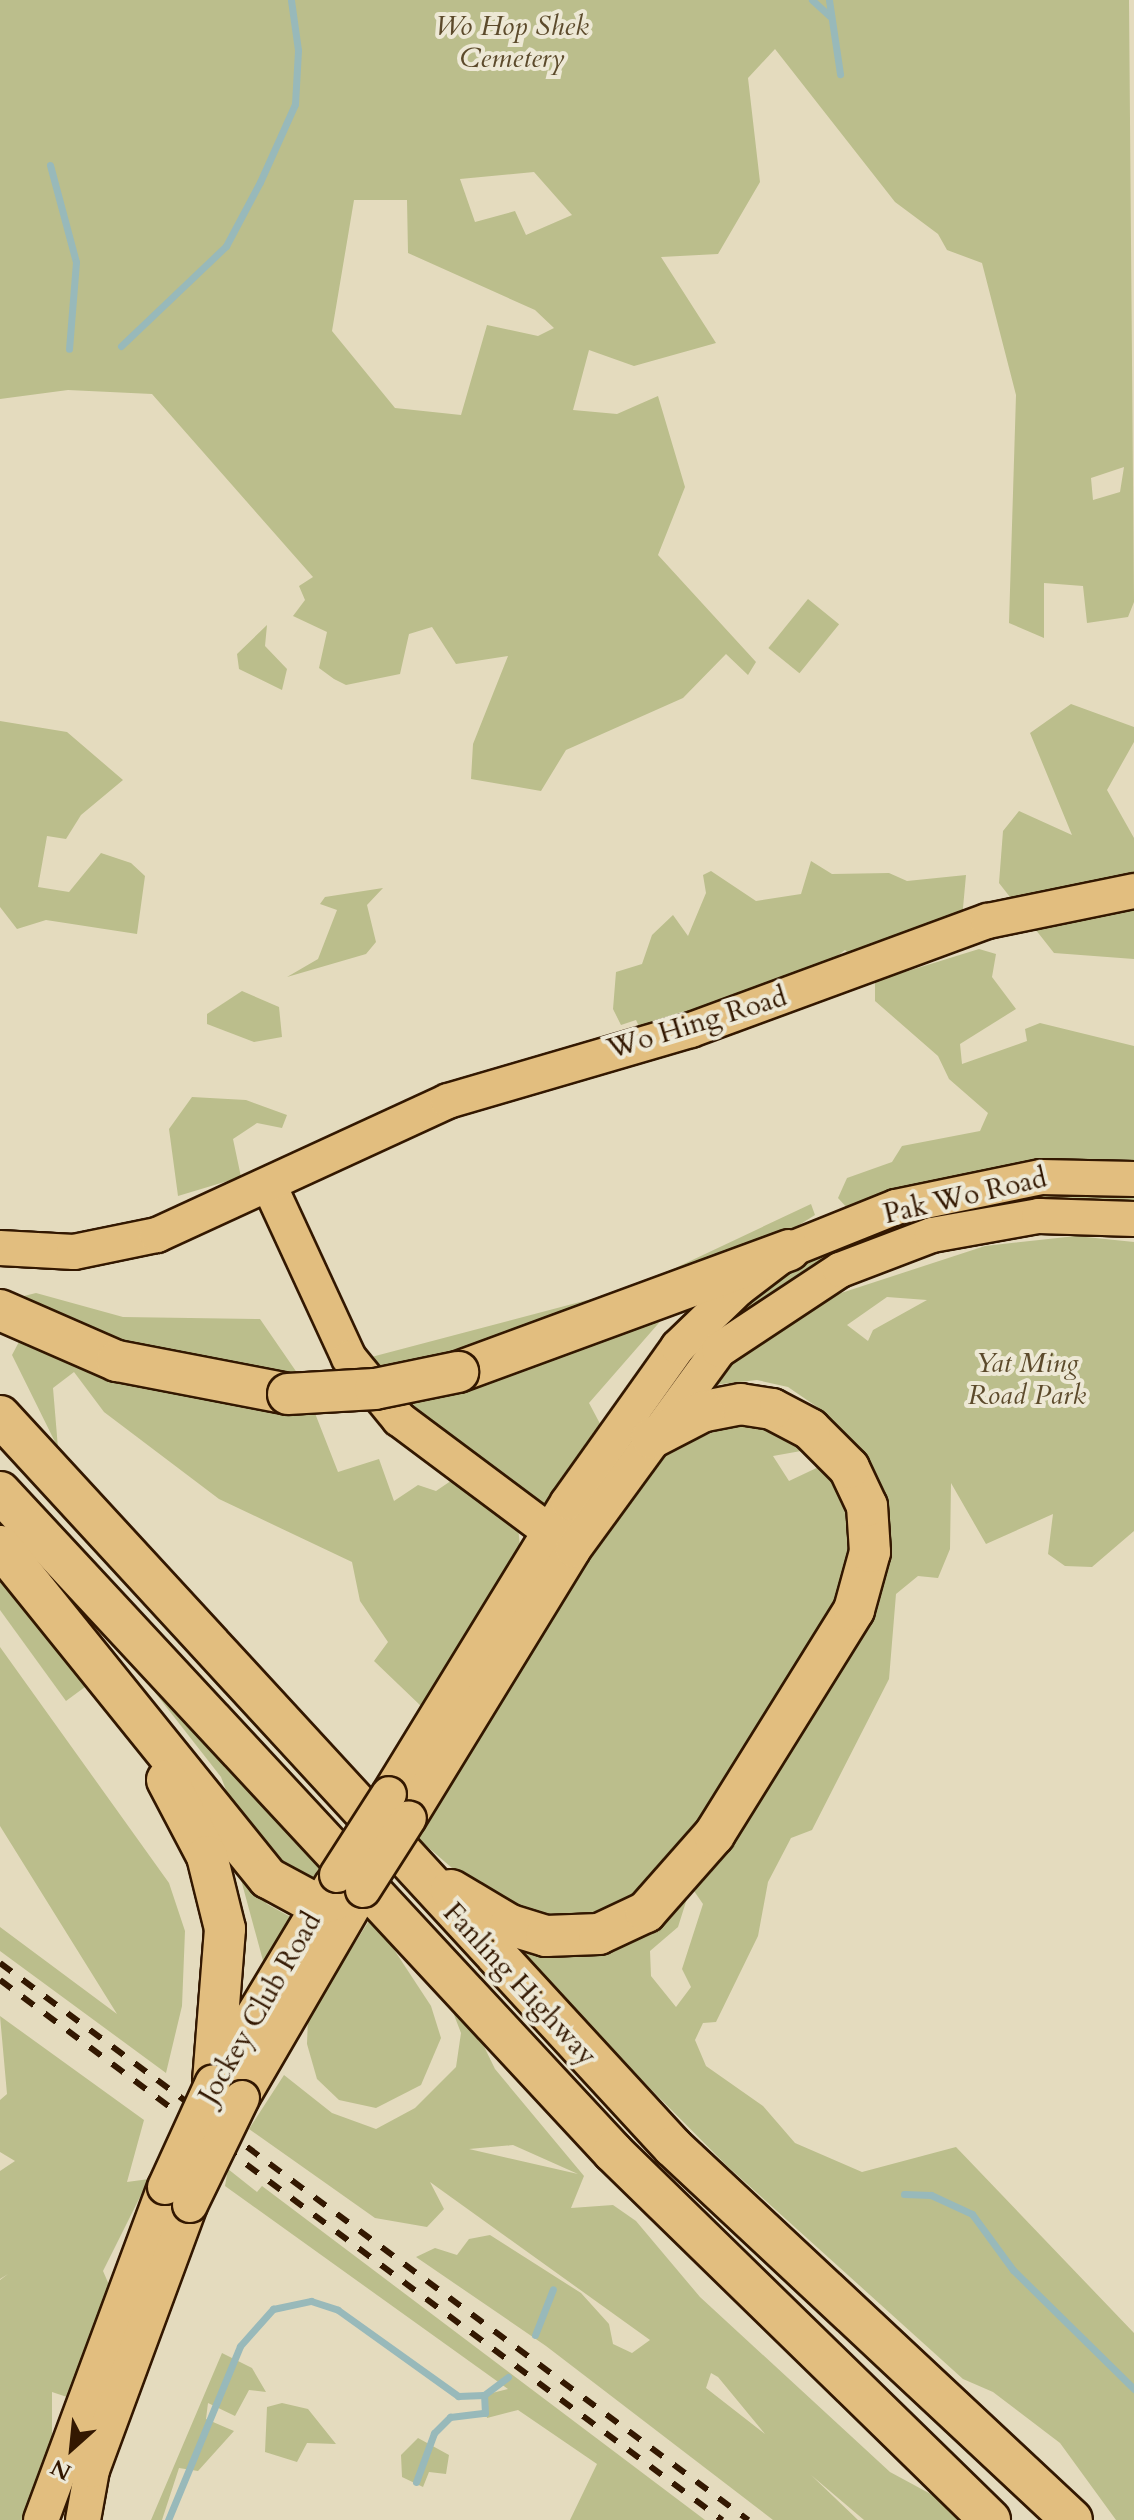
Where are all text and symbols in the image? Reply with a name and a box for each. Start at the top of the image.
park label: Wo Hop Shek Cemetery [435,9,589,75]
street label: Wo Hing Road [603,980,791,1066]
street label: Pak Wo Road [880,1161,1050,1231]
park label: Yat Ming Road Park [968,1346,1086,1412]
street label: Fanling Highway [436,1896,604,2072]
street label: Jockey Club Road [192,1906,328,2110]
north arrow [32,2408,112,2488]
text: N [46,2452,76,2487]

